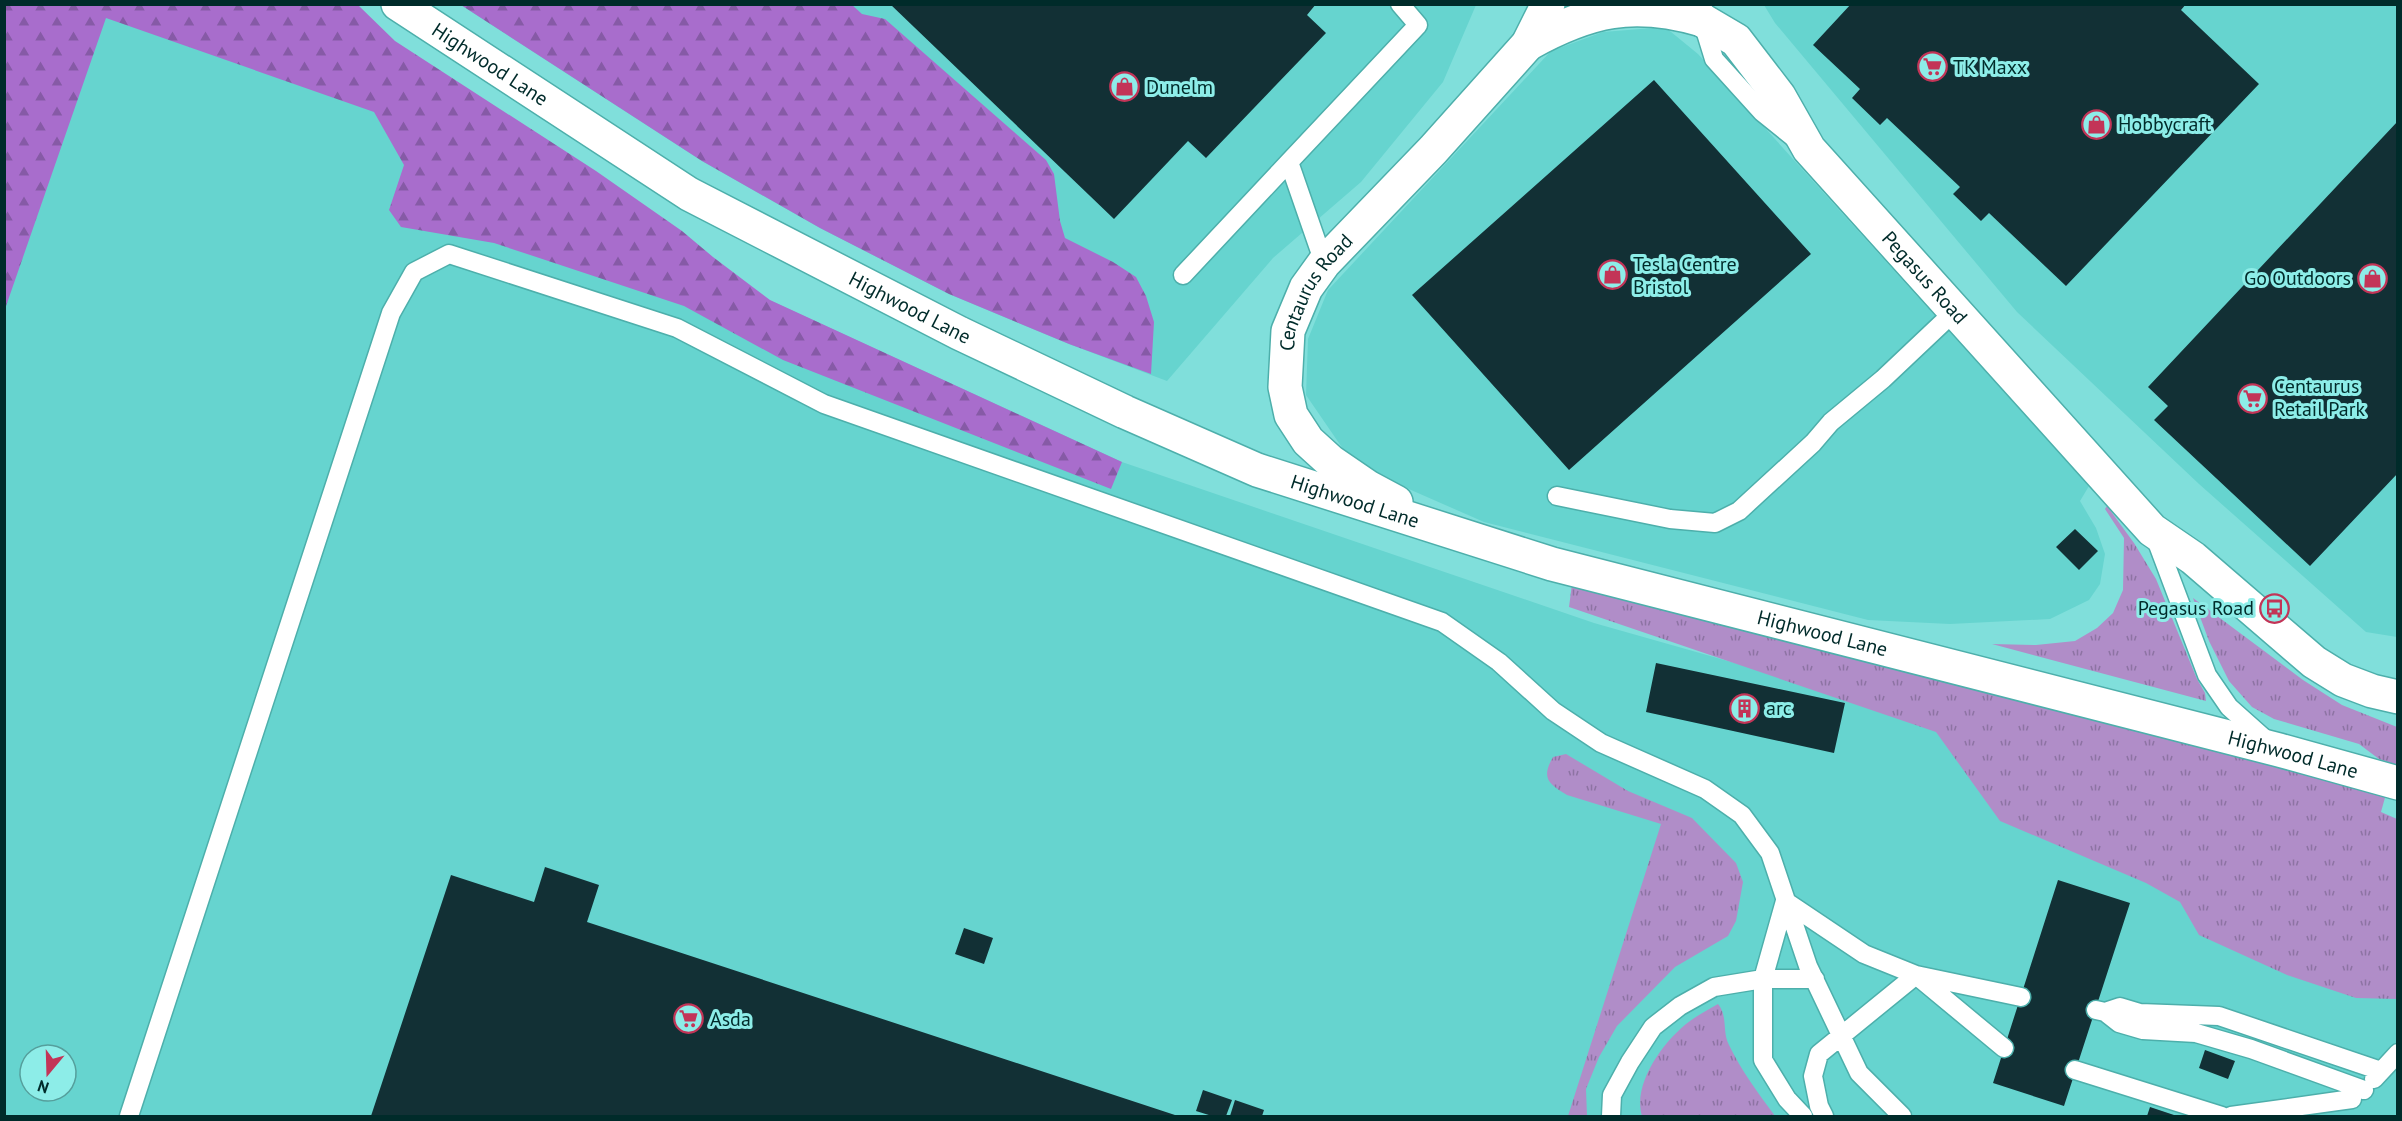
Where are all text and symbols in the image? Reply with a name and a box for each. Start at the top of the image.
street label: Highwood Lane [427,17,553,112]
supermarket icon: TK Maxx [1916,51,1948,83]
place label: TK Maxx [1953,54,2027,80]
shop icon: Dunelm [1109,71,1141,103]
place label: Dunelm [1146,74,1213,100]
shop icon: Hobbycraft [2081,108,2113,140]
place label: Hobbycraft [2118,111,2211,137]
street label: Pegasus Road [1876,226,1973,330]
street label: Centaurus Road [1274,228,1358,352]
place label: Tesla Centre Bristol [1633,251,1737,300]
shop icon: Tesla Centre Bristol [1596,259,1628,291]
shop icon: Go Outdoors [2356,262,2388,294]
place label: Go Outdoors [2244,265,2351,291]
street label: Highwood Lane [845,266,975,350]
place label: Centaurus Retail Park [2274,373,2366,422]
supermarket icon: Centaurus Retail Park [2237,382,2269,414]
street label: Highwood Lane [1287,469,1423,534]
bus stop icon: Pegasus Road [2259,592,2291,624]
place label: Pegasus Road [2138,595,2254,621]
street label: Highwood Lane [1755,604,1890,662]
building icon: arc [1729,692,1761,724]
place label: arc [1766,695,1792,721]
street label: Highwood Lane [2225,725,2361,784]
supermarket icon: Asda [673,1003,705,1035]
place label: Asda [710,1006,751,1032]
north arrow [18,1043,78,1103]
text: N [35,1076,51,1098]

